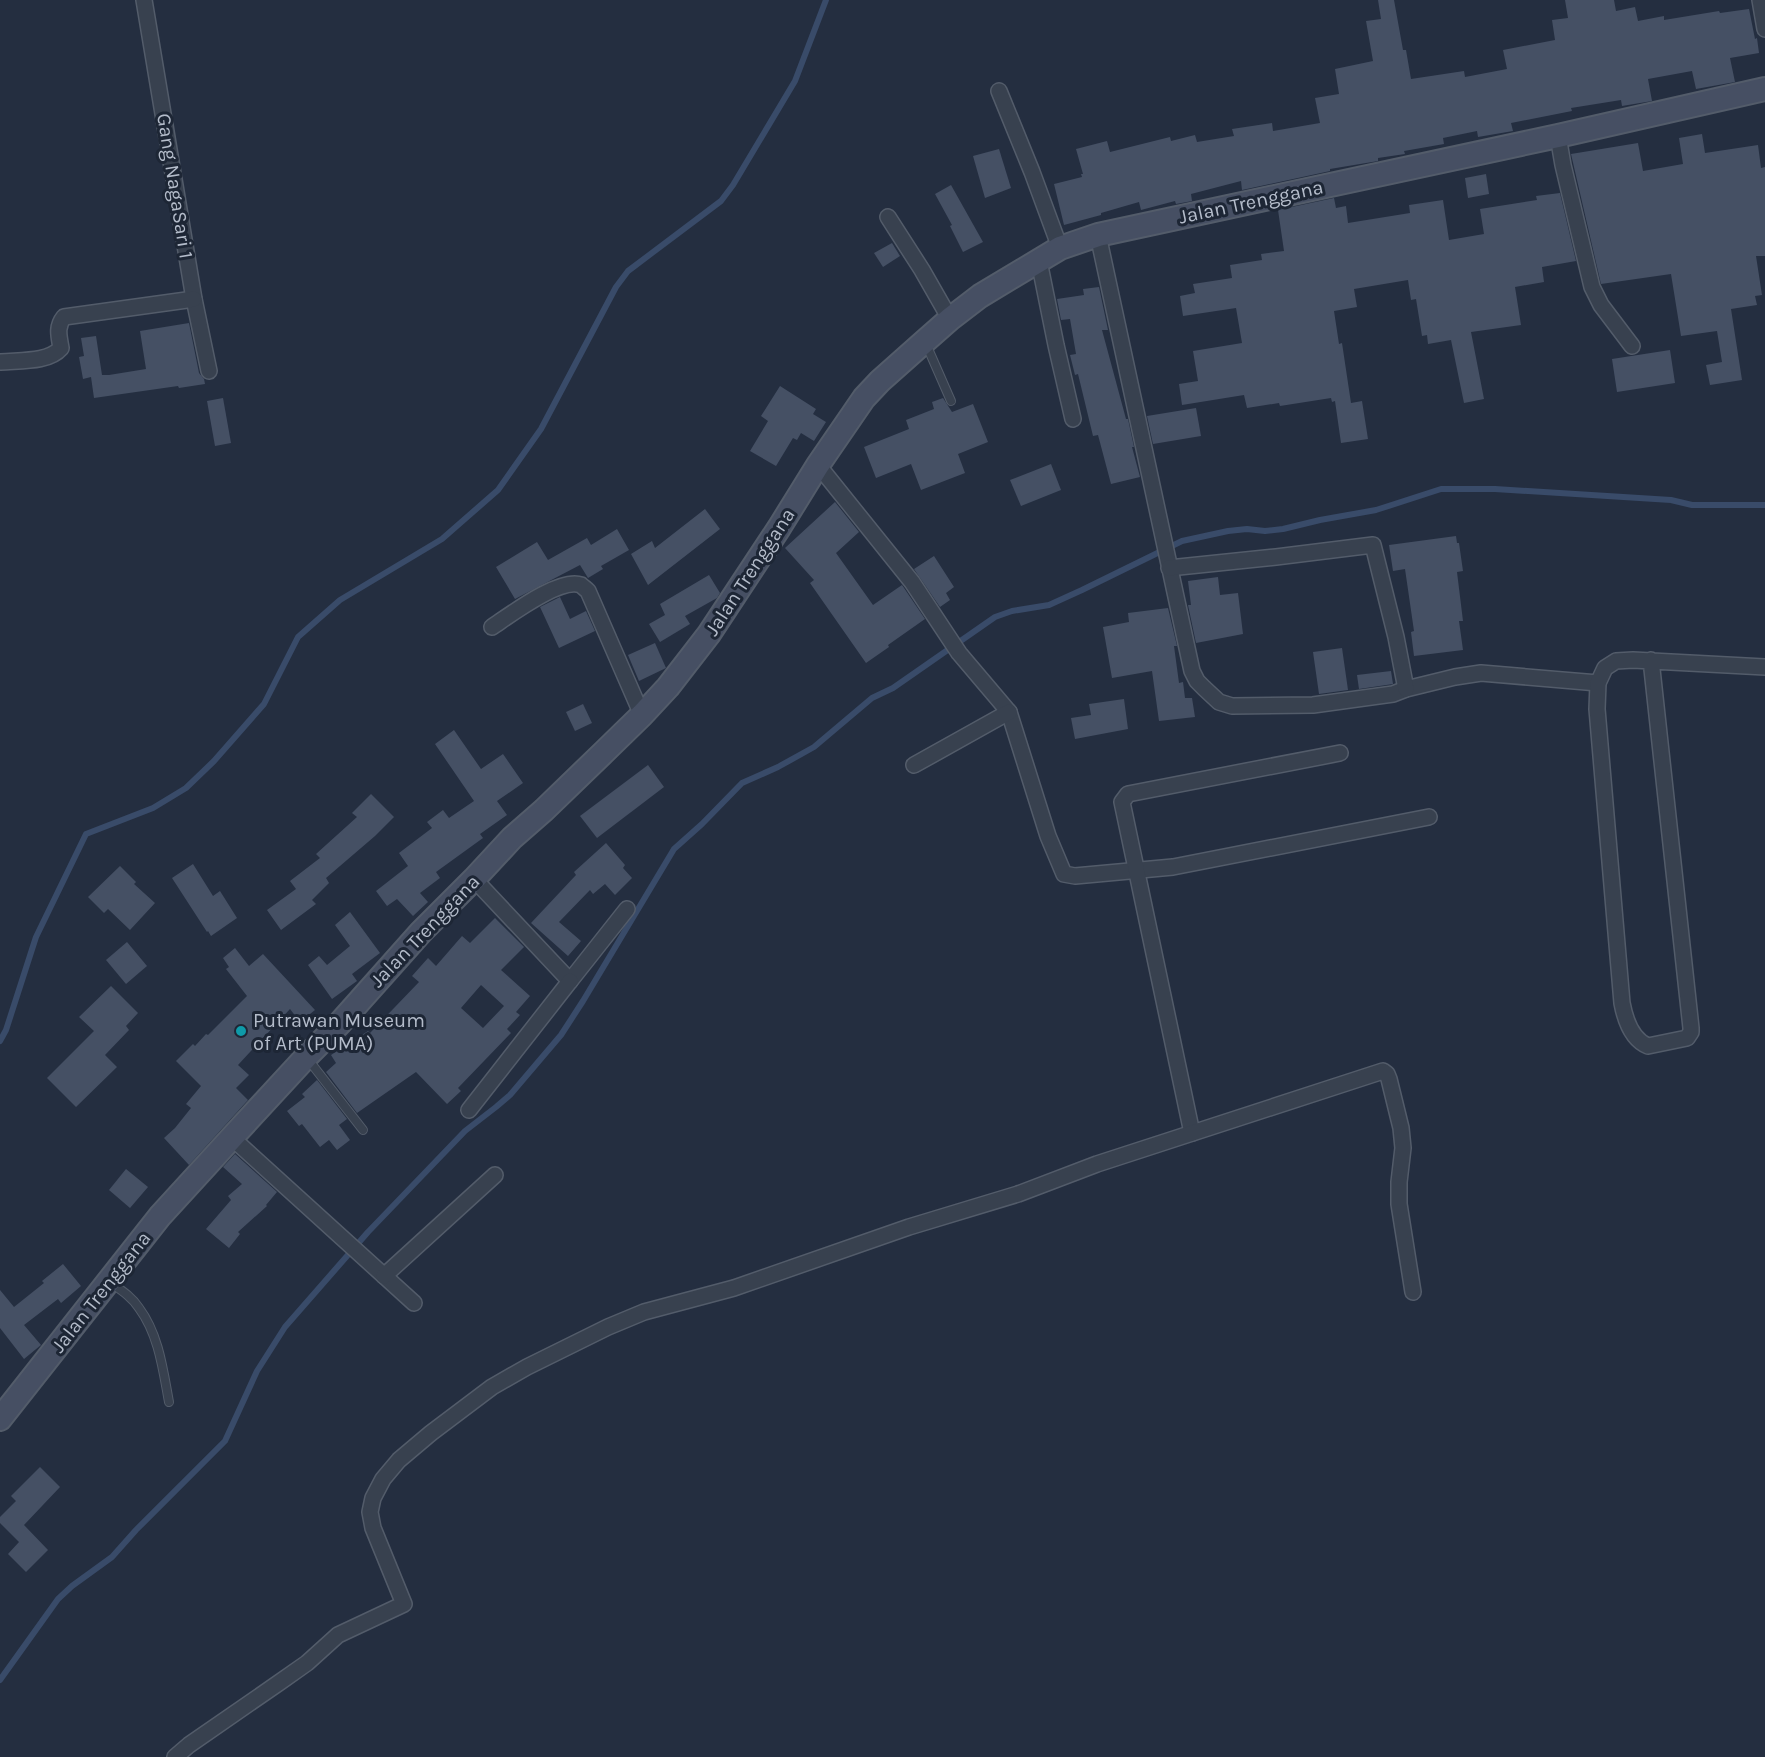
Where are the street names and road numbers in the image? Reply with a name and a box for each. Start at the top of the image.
street label: Gang NagaSari 1 [152,112,198,260]
street label: Jalan Trenggana [1177,175,1325,229]
street label: Jalan Trenggana [700,504,800,640]
street label: Jalan Trenggana [366,870,484,992]
street label: Jalan Trenggana [47,1227,155,1357]

